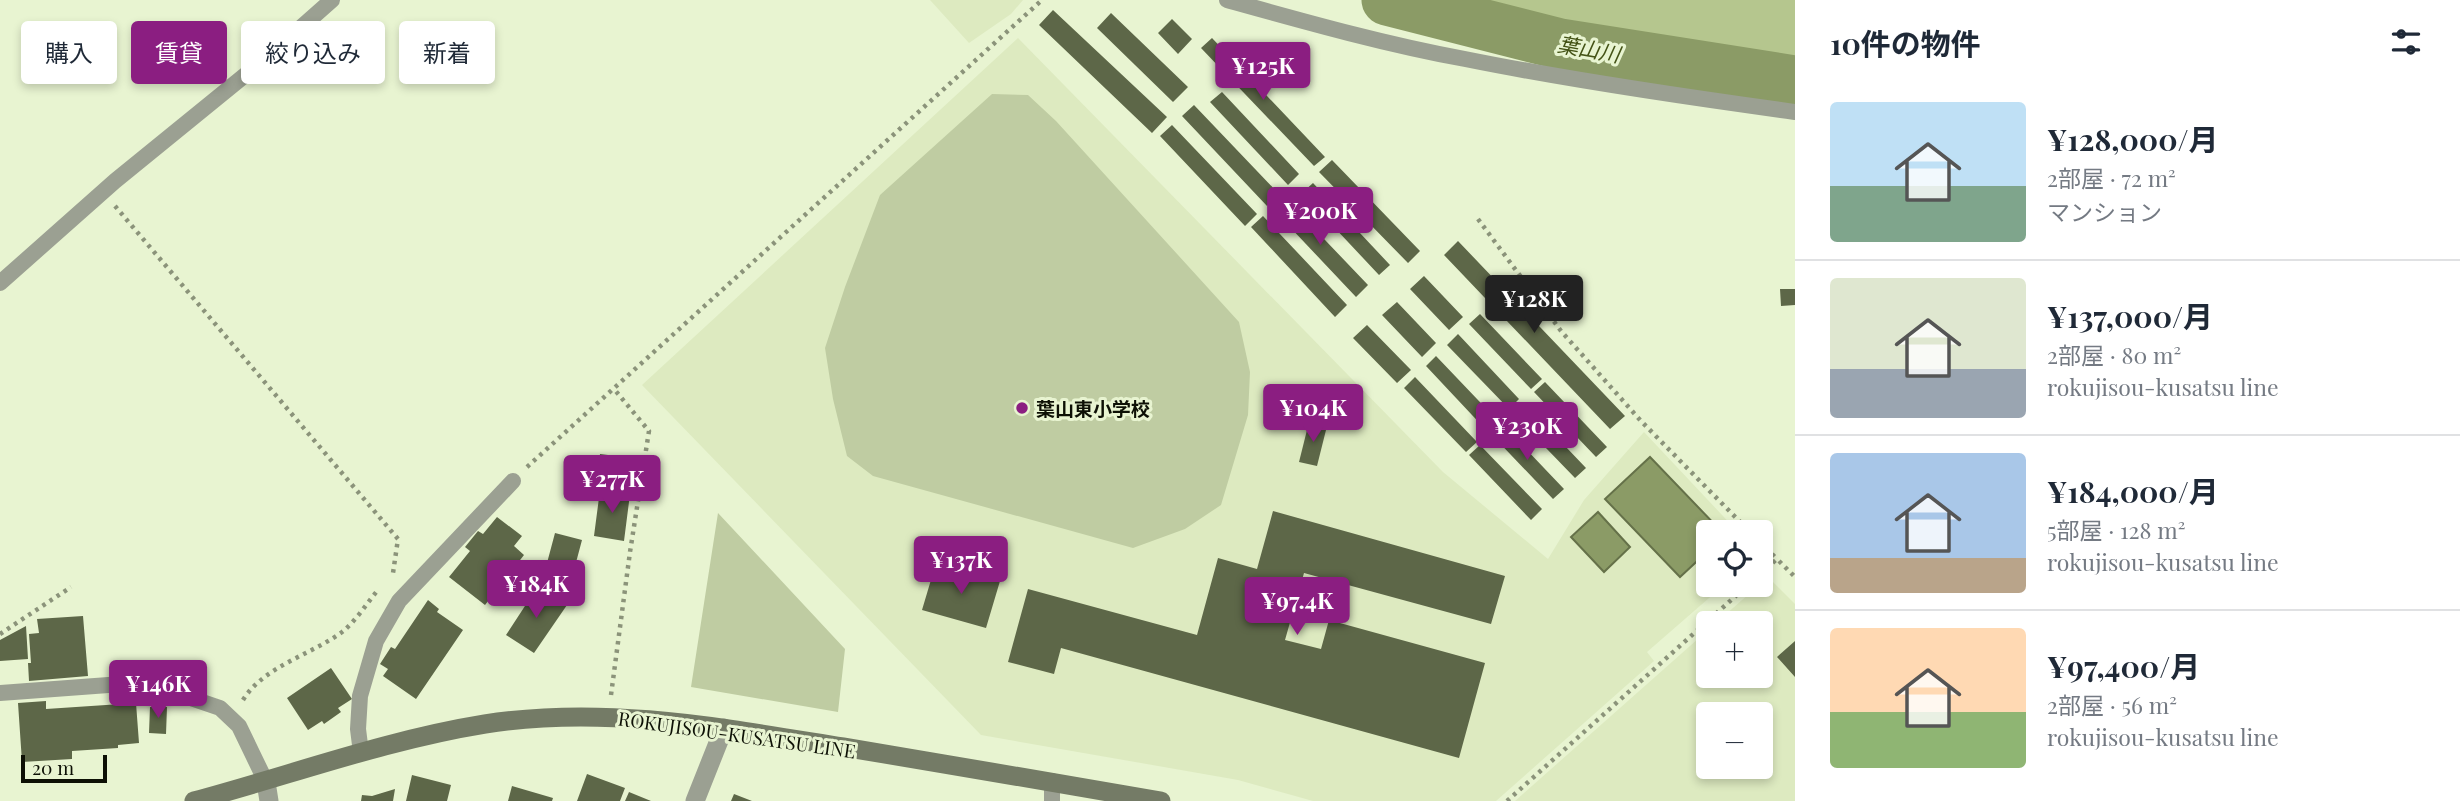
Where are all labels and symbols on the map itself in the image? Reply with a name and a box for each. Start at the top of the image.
water label: 葉山川 [1556,29,1624,68]
pin: ¥125K [1214,42,1312,102]
pin: ¥200K [1271,188,1369,247]
pin: ¥128K [1485,276,1583,335]
pin: ¥104K [1264,384,1362,444]
place label: 葉山東小学校 [1036,395,1150,421]
marker: 葉山東小学校 [1014,400,1030,416]
pin: ¥230K [1478,402,1576,462]
pin: ¥277K [563,456,661,515]
pin: ¥137K [912,536,1010,596]
pin: ¥184K [487,560,585,620]
pin: ¥97.4K [1240,578,1354,637]
pin: ¥146K [109,660,207,720]
street label: ROKUJISOU-KUSATSU LINE [617,704,857,764]
scale bar [21,752,107,784]

